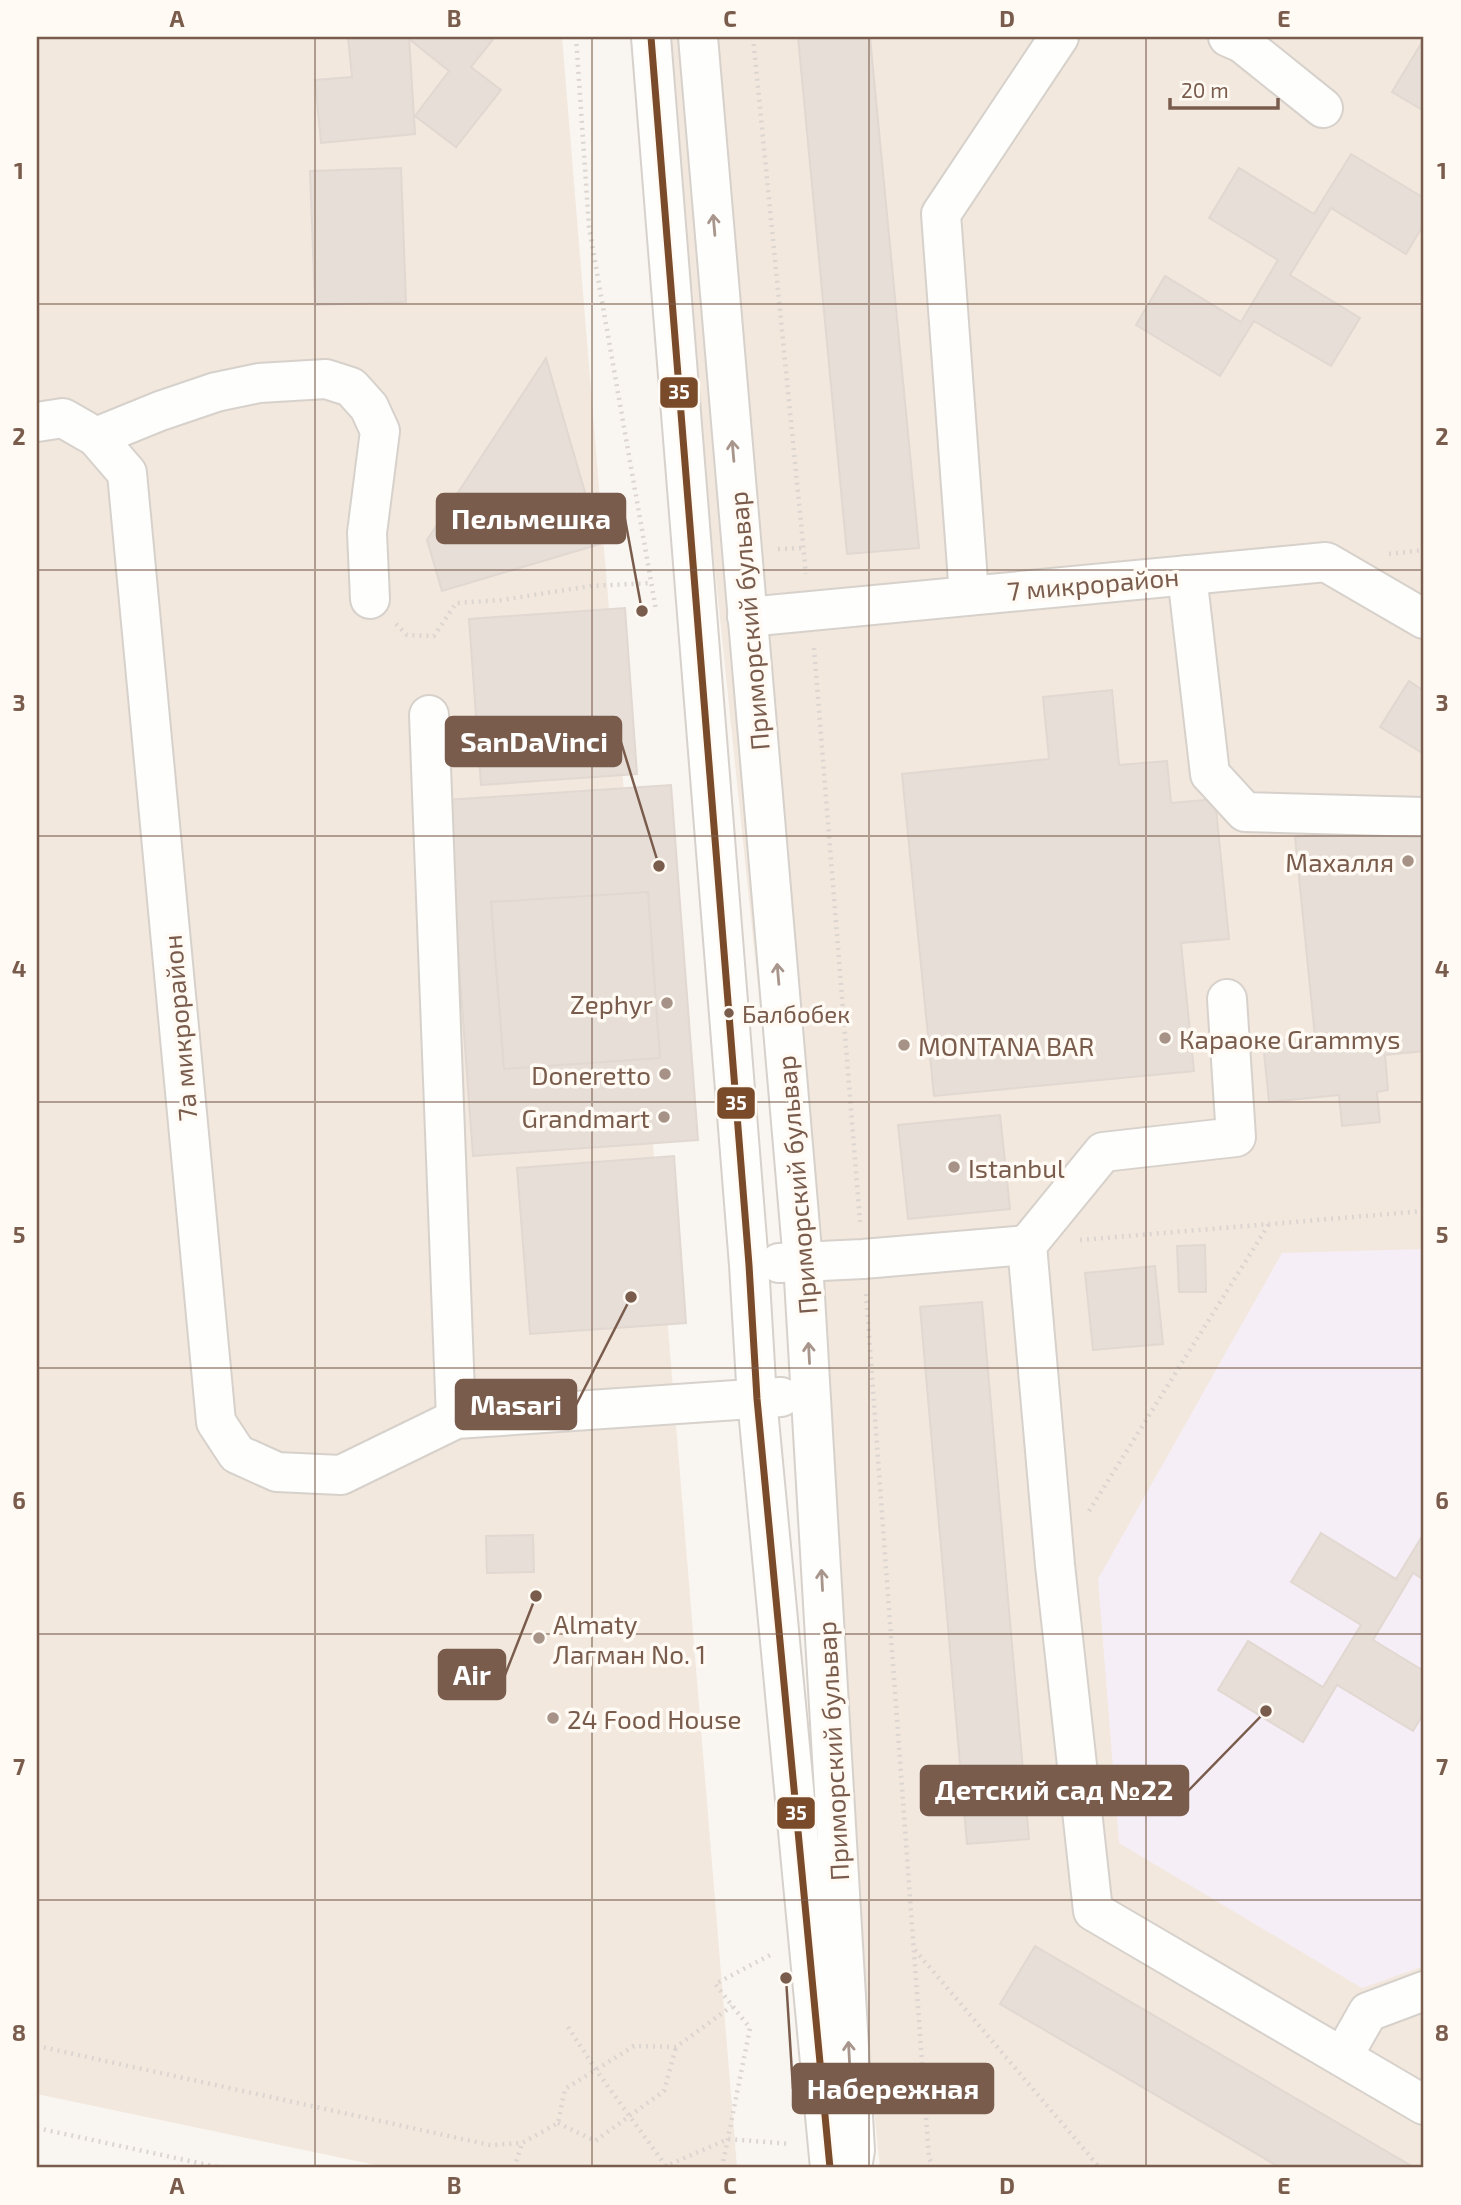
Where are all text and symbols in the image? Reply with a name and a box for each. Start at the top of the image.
text: A [169,4,185,32]
text: B [447,4,461,32]
text: C [723,4,737,32]
text: D [999,4,1015,32]
text: E [1277,4,1291,32]
scale bar [1170,66,1279,110]
text: 20 m [1181,77,1229,102]
text: 1 [14,156,24,184]
text: 1 [1437,156,1447,184]
one-way arrow [707,214,720,236]
line badge: 35 [659,376,699,409]
text: 35 [668,380,690,403]
text: 2 [12,422,26,450]
text: 2 [1435,422,1449,450]
one-way arrow [726,440,739,463]
street label: Приморский бульвар [721,490,776,752]
callout: Пельмешка [437,494,625,543]
text: Пельмешка [451,501,611,535]
street label: 7 микрорайон [1006,560,1180,606]
text: 3 [12,688,26,716]
text: 3 [1435,688,1449,716]
callout: SanDaVinci [446,717,621,766]
text: SanDaVinci [460,724,608,758]
place label: Махалля [1285,846,1394,877]
marker: Махалля [1400,853,1416,869]
street label: 7а микрорайон [155,934,203,1122]
text: 4 [12,954,26,982]
text: 4 [1435,954,1449,982]
one-way arrow [771,963,784,986]
place label: Zephyr [570,988,653,1019]
marker: Zephyr [659,995,675,1011]
place label: Балбобек [742,999,850,1028]
marker: Балбобек [722,1006,736,1020]
place label: Караоке Grammys [1179,1023,1401,1054]
place label: MONTANA BAR [918,1030,1094,1061]
marker: Караоке Grammys [1157,1030,1173,1046]
marker: MONTANA BAR [896,1037,912,1053]
street label: Приморский бульвар [769,1054,824,1316]
place label: Doneretto [531,1059,651,1090]
marker: Doneretto [657,1066,673,1082]
line badge: 35 [716,1086,756,1120]
text: 35 [725,1091,747,1114]
place label: Grandmart [522,1102,650,1133]
marker: Grandmart [656,1109,672,1125]
place label: Istanbul [968,1152,1065,1183]
marker: Istanbul [946,1159,962,1175]
text: 5 [13,1220,25,1248]
text: 5 [1436,1220,1448,1248]
one-way arrow [802,1341,815,1364]
callout: Masari [456,1380,576,1429]
text: Masari [470,1387,562,1421]
text: 6 [12,1486,26,1514]
text: 6 [1435,1486,1449,1514]
one-way arrow [815,1569,828,1592]
place label: Almaty Лагман No. 1 [553,1608,706,1669]
street label: Приморский бульвар [810,1620,855,1882]
marker: Almaty Лагман No. 1 [531,1630,547,1646]
callout: Air [439,1650,505,1699]
text: Air [453,1657,491,1691]
place label: 24 Food House [567,1703,741,1734]
marker: 24 Food House [545,1710,561,1726]
text: 7 [13,1752,25,1780]
text: 7 [1436,1752,1448,1780]
callout: Детский сад №22 [921,1766,1188,1815]
text: Детский сад №22 [935,1772,1173,1806]
line badge: 35 [776,1796,816,1830]
text: 35 [785,1801,807,1824]
text: 8 [12,2018,26,2046]
text: 8 [1435,2018,1449,2046]
one-way arrow [843,2040,856,2063]
callout: Набережная [793,2064,993,2113]
text: Набережная [807,2071,979,2105]
text: A [169,2171,185,2199]
text: B [447,2171,461,2199]
text: C [723,2171,737,2199]
text: D [999,2171,1015,2199]
text: E [1277,2171,1291,2199]

